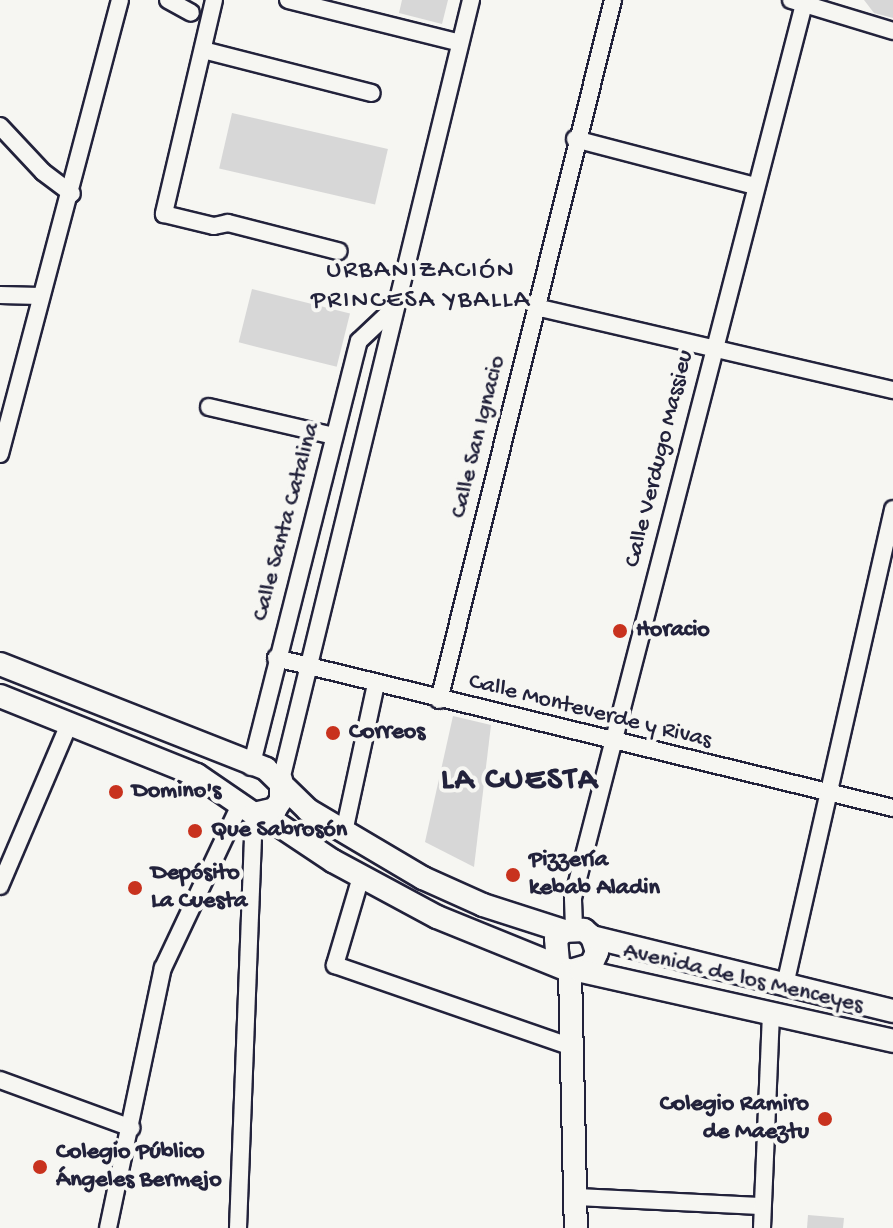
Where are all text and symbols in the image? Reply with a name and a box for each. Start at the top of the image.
district label: URBANIZACIÓN PRINCESA YBALLA [311,256,531,318]
street label: Calle Verdugo Massieu [619,347,701,571]
street label: Calle San Ignacio [445,353,513,521]
street label: Calle Santa Catalina [247,420,327,624]
place label: Horacio [636,617,710,645]
marker: Horacio [611,622,629,640]
street label: Calle Monteverde y Rivas [466,668,714,756]
place label: Correos [349,719,425,747]
marker: Correos [324,724,342,742]
district label: LA CUESTA [441,762,599,800]
place label: Domino's [132,778,221,806]
marker: Domino's [107,783,125,801]
place label: Que Sabrosón [211,817,347,845]
marker: Que Sabrosón [186,822,204,840]
place label: Pizzería kebab Aladin [529,847,660,903]
place label: Depósito La Cuesta [151,860,247,916]
marker: Pizzería kebab Aladin [504,866,522,884]
marker: Depósito La Cuesta [126,879,144,897]
street label: Avenida de los Menceyes [620,937,866,1021]
place label: Colegio Ramiro de Maeztu [660,1091,809,1147]
marker: Colegio Ramiro de Maeztu [816,1110,834,1128]
place label: Colegio Público Ángeles Bermejo [56,1139,222,1195]
marker: Colegio Público Ángeles Bermejo [31,1158,49,1176]

